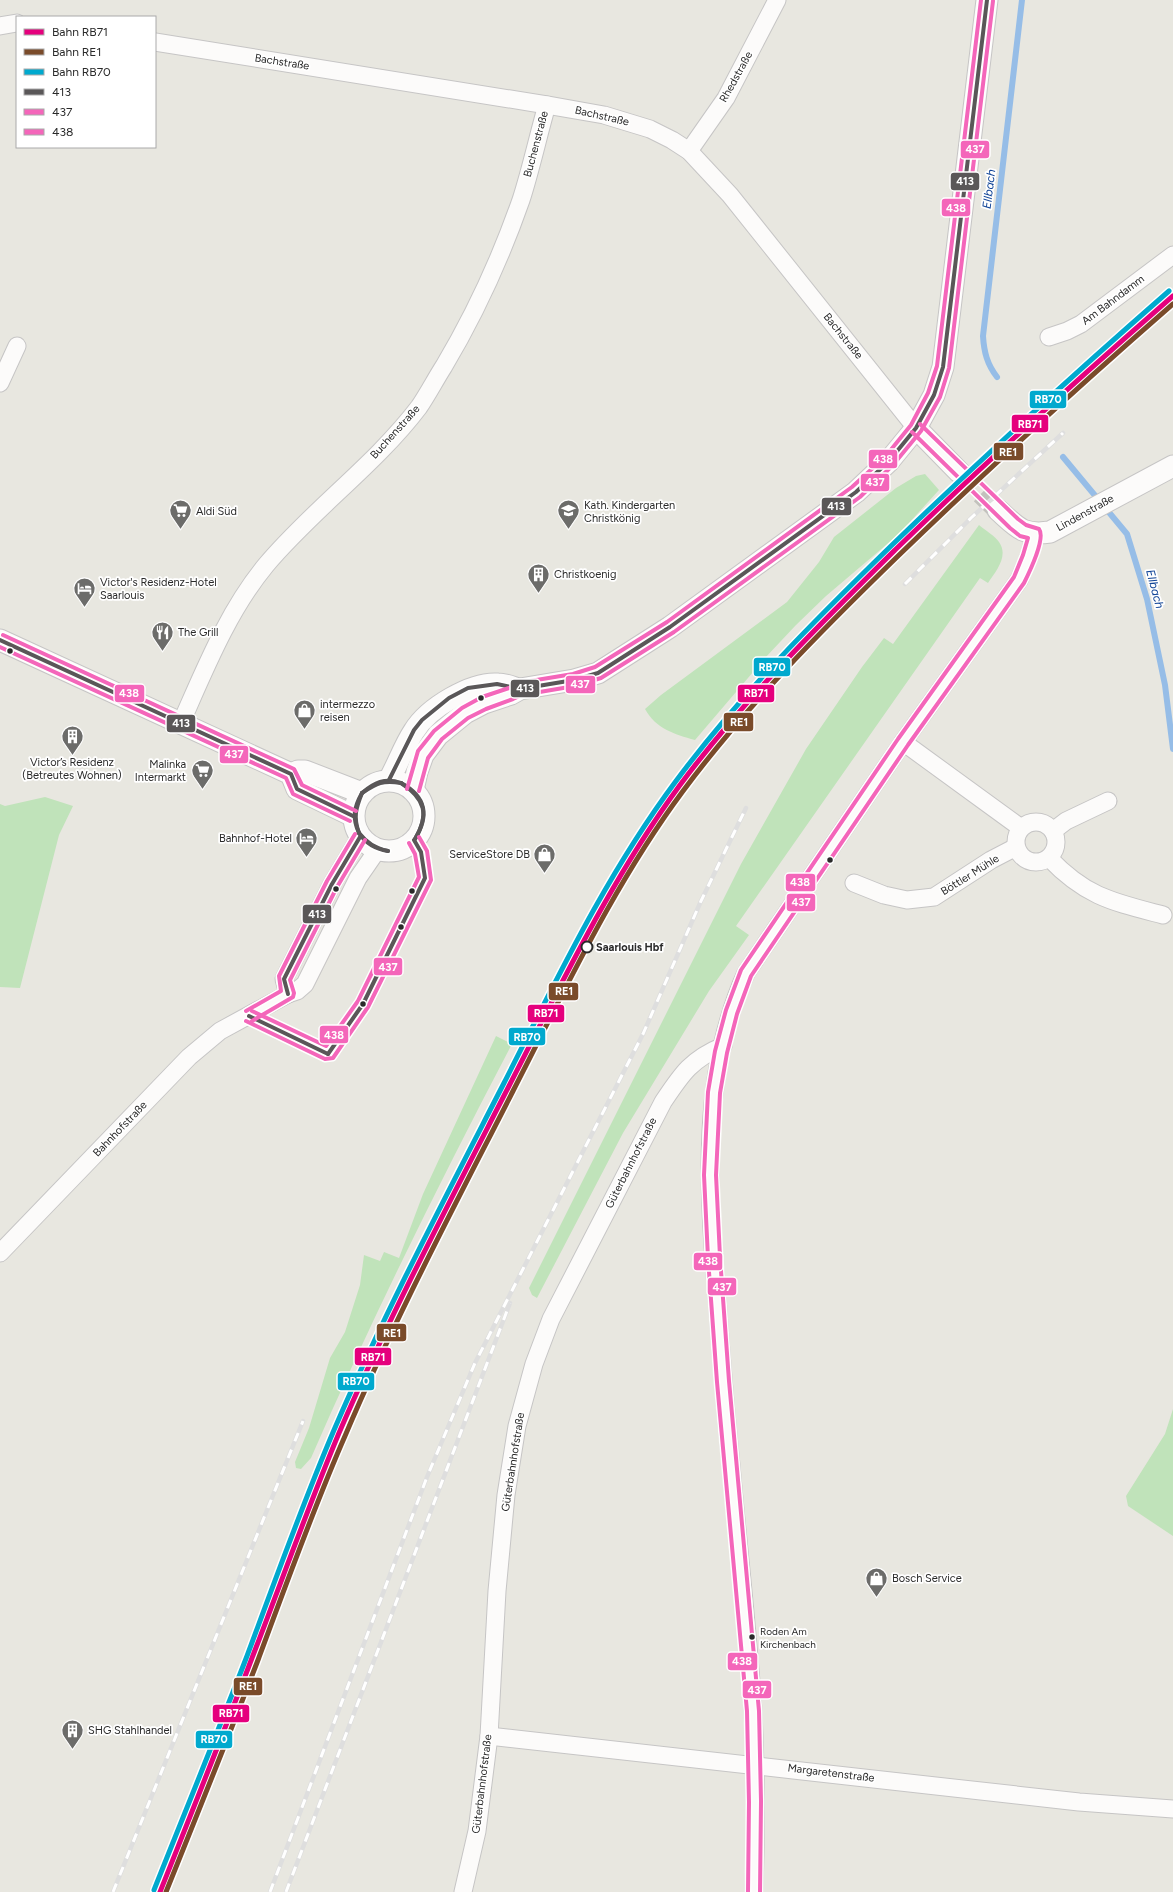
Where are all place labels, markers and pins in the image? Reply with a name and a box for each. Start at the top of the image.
supermarket icon: Aldi Süd [168,498,194,531]
school or university icon: Kath. Kindergarten Christkönig [555,498,581,531]
place label: Kath. Kindergarten Christkönig [584,499,675,525]
place label: Aldi Süd [196,505,237,518]
building icon: Christkoenig [526,561,552,594]
place label: Christkoenig [554,568,616,581]
hotel icon: Victor's Residenz-Hotel Saarlouis [72,575,98,608]
place label: Victor's Residenz-Hotel Saarlouis [100,576,217,602]
restaurant icon: The Grill [149,619,175,652]
place label: The Grill [178,626,218,639]
unlabelled marker [5,646,15,656]
unlabelled marker [476,693,486,703]
shop icon: intermezzo reisen [292,697,318,730]
place label: intermezzo reisen [320,698,375,724]
building icon: Victor’s Residenz (Betreutes Wohnen) [59,723,85,756]
place label: Victor’s Residenz (Betreutes Wohnen) [22,756,122,782]
supermarket icon: Malinka Intermarkt [189,757,215,790]
place label: Malinka Intermarkt [135,758,186,784]
hotel icon: Bahnhof-Hotel [294,825,320,858]
place label: Bahnhof-Hotel [219,832,292,845]
shop icon: ServiceStore DB [532,841,558,874]
place label: ServiceStore DB [449,848,530,861]
unlabelled marker [825,855,835,865]
unlabelled marker [331,884,341,894]
unlabelled marker [407,886,417,896]
unlabelled marker [396,922,406,932]
marker: Saarlouis Hbf [580,940,594,954]
place label: Saarlouis Hbf [596,941,664,954]
unlabelled marker [358,999,368,1009]
shop icon: Bosch Service [863,1565,889,1598]
place label: Bosch Service [892,1572,962,1585]
place label: Roden Am Kirchenbach [760,1625,816,1651]
marker: Roden Am Kirchenbach [747,1632,757,1642]
building icon: SHG Stahlhandel [59,1717,85,1750]
place label: SHG Stahlhandel [88,1724,172,1737]

